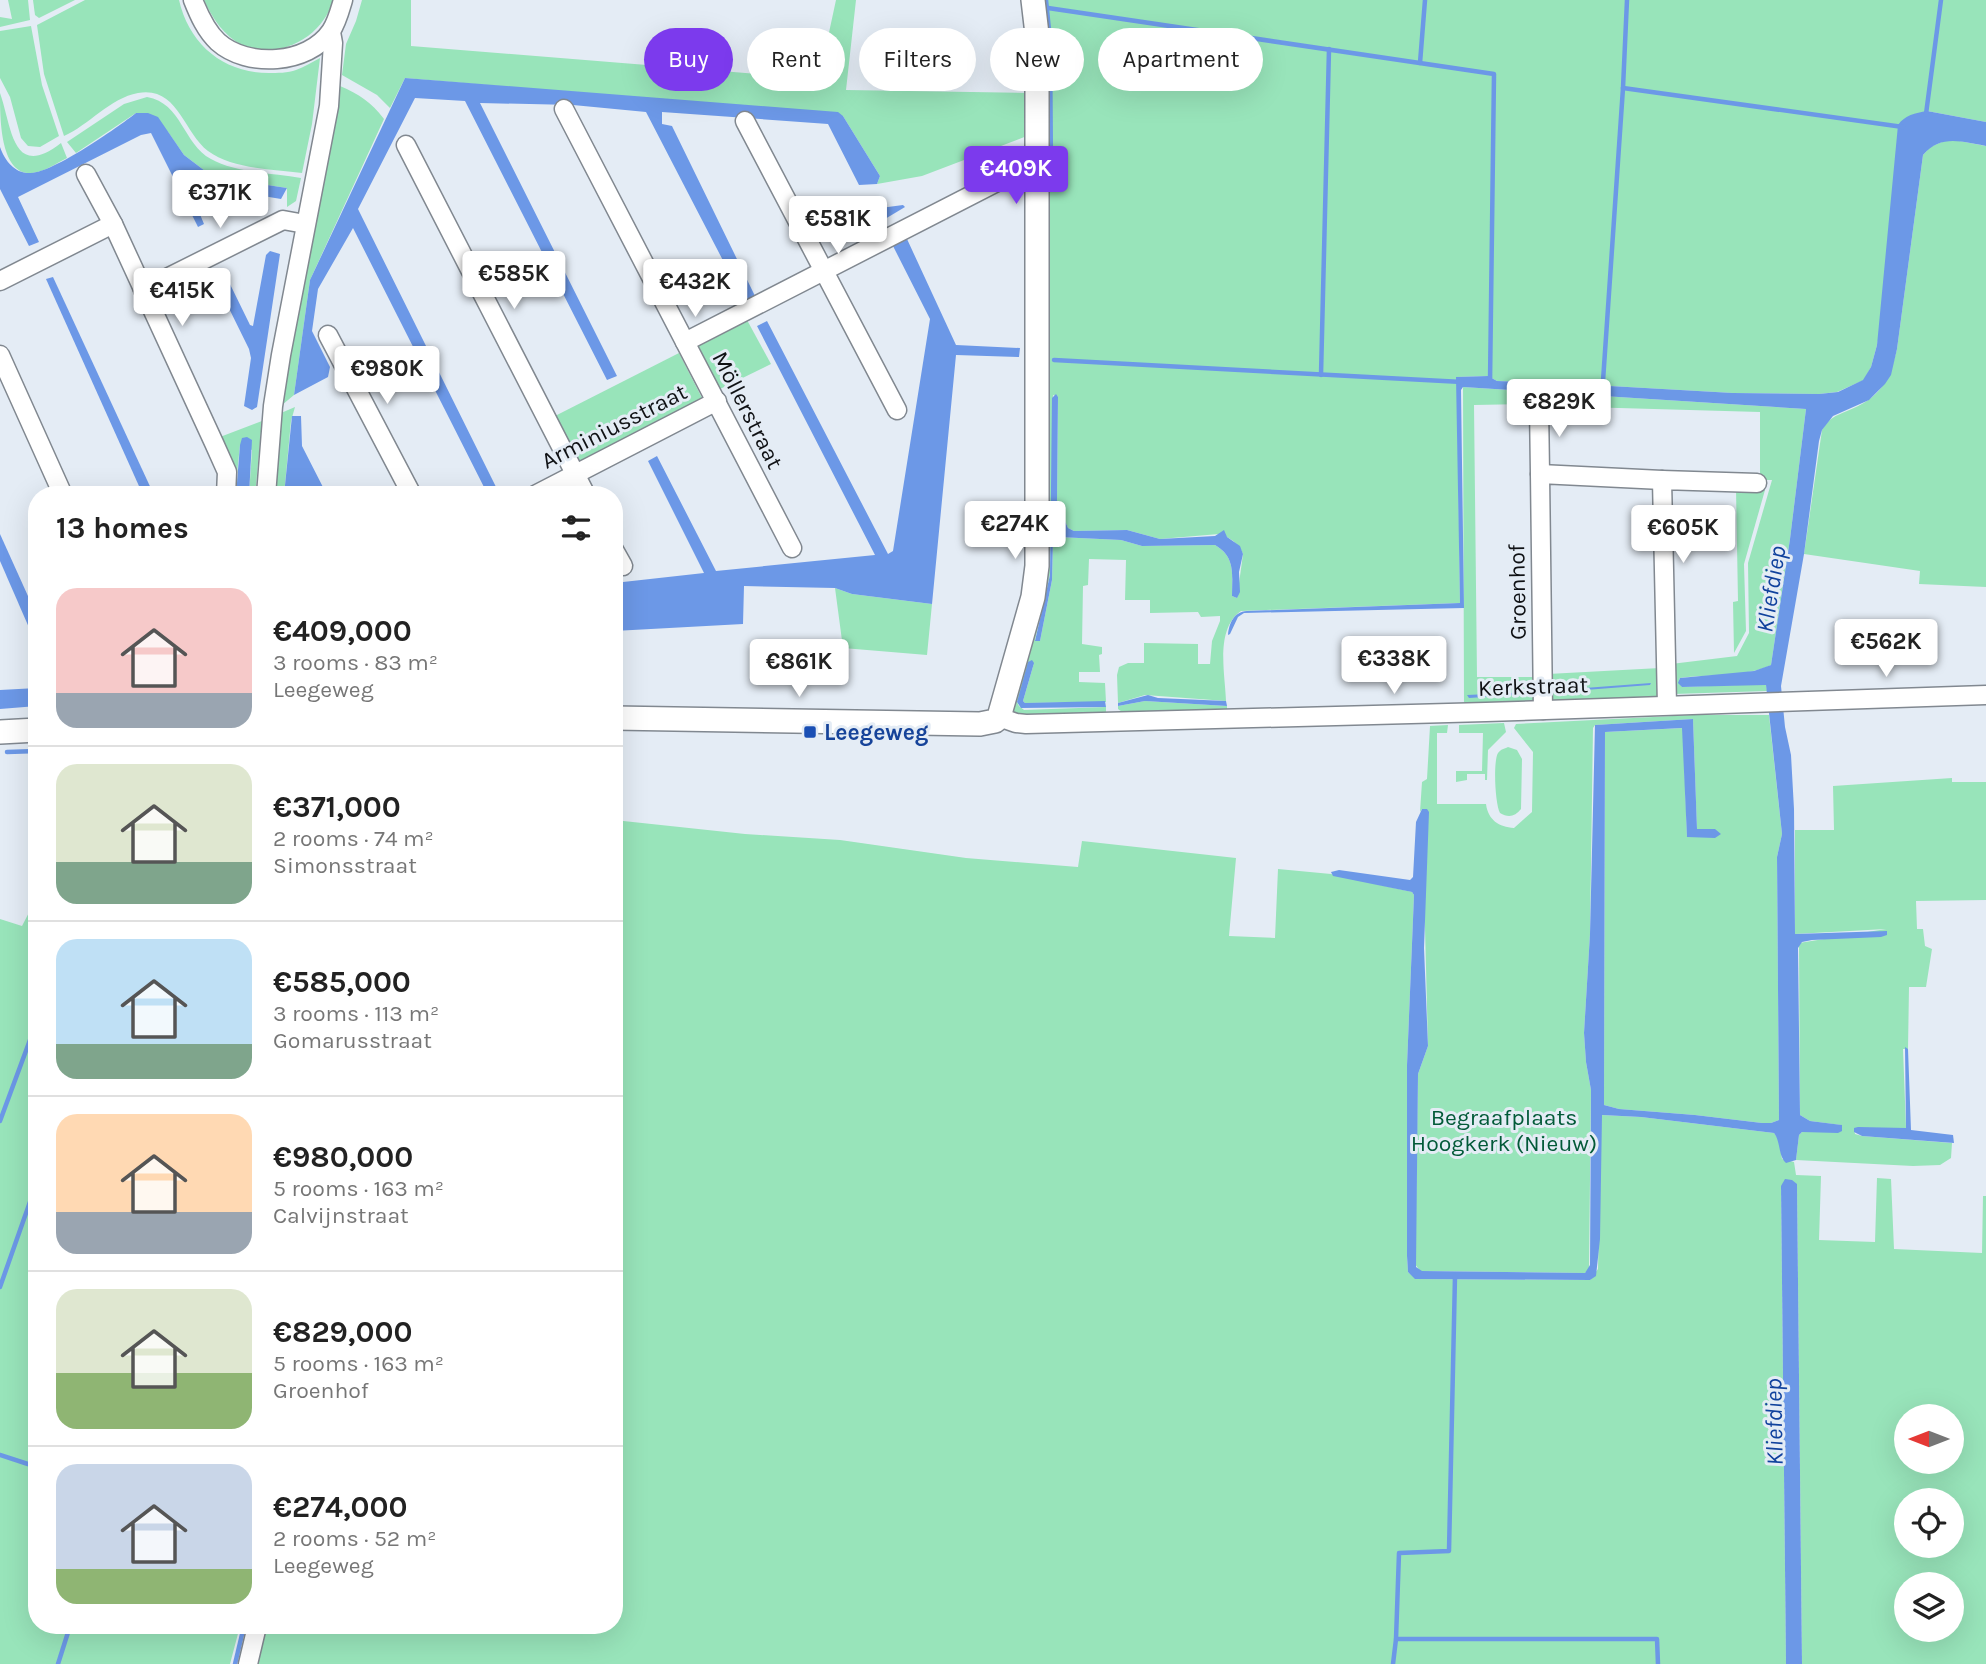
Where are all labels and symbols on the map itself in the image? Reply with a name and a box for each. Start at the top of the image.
pin: €409K [967,146,1065,206]
pin: €371K [171,170,269,230]
pin: €581K [789,196,887,256]
pin: €585K [465,252,563,311]
pin: €432K [646,260,744,319]
pin: €415K [133,268,231,328]
pin: €980K [338,346,436,406]
street label: Möllerstraat [706,347,789,474]
street label: Arminiusstraat [537,378,692,475]
pin: €829K [1510,380,1608,439]
pin: €274K [966,502,1064,561]
pin: €605K [1634,505,1732,565]
water label: Kliefdiep [1750,543,1792,634]
street label: Groenhof [1503,544,1532,640]
pin: €562K [1837,620,1935,679]
pin: €338K [1345,636,1443,696]
pin: €861K [750,640,848,699]
street label: Kerkstraat [1478,671,1589,702]
place label: Leegeweg [824,719,928,746]
marker: Leegeweg [802,724,818,740]
park label: Begraafplaats Hoogkerk (Nieuw) [1411,1104,1597,1157]
water label: Kliefdiep [1759,1378,1789,1466]
north arrow [1894,1404,1964,1474]

